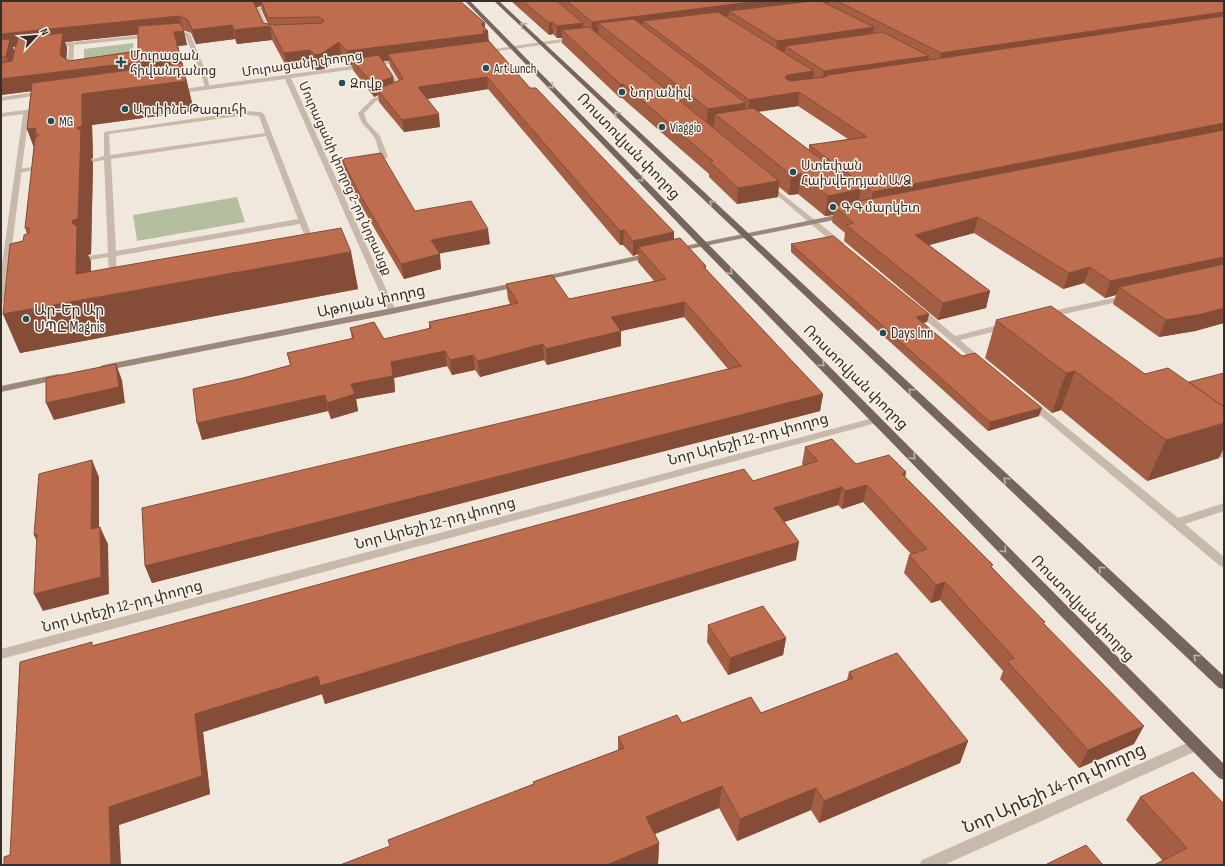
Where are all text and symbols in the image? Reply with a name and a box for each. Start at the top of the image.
north arrow [16,16,56,56]
one-way arrow [520,22,527,29]
text: N [37,26,52,37]
place label: Մուրացան հիվանդանոց [130,48,216,79]
street label: Մուրացանի փողոց [241,48,364,80]
marker: Մուրացան հիվանդանոց [115,56,127,68]
place label: Art Lunch [493,61,536,77]
marker: Art Lunch [481,63,491,73]
place label: Զովք [350,76,382,92]
marker: Զովք [337,78,347,88]
street label: Մուրացանի փողոց 2-րդ նրբանցք [295,79,395,278]
one-way arrow [546,81,553,89]
place label: Նոր անիվ [630,85,691,101]
marker: Նոր անիվ [617,87,627,97]
street label: Ռոստովյան փողոց [573,89,684,204]
place label: Արփինե Թագուհի [133,102,247,118]
marker: Արփինե Թագուհի [120,104,130,114]
one-way arrow [614,111,622,118]
place label: MG [59,114,73,130]
marker: MG [46,116,56,126]
place label: Viaggio [670,120,701,136]
marker: Viaggio [657,122,667,132]
place label: Ստեփան Հախվերդյան Ա/Ձ [801,158,912,189]
marker: Ստեփան Հախվերդյան Ա/Ձ [788,167,798,177]
one-way arrow [636,174,643,182]
one-way arrow [709,200,717,208]
place label: Գ Գ մարկետ [841,200,920,216]
marker: Գ Գ մարկետ [828,202,838,212]
one-way arrow [725,267,733,275]
street label: Աթոյան փողոց [315,281,427,322]
place label: Ար-Եր Ար ՍՊԸ Magnis [34,301,105,337]
marker: Ար-Եր Ար ՍՊԸ Magnis [21,314,31,324]
street label: Ռոստովյան փողոց [799,321,912,434]
place label: Days Inn [891,324,933,343]
marker: Days Inn [878,328,888,338]
one-way arrow [817,359,825,367]
one-way arrow [908,388,916,396]
street label: Նոր Արեշի 12-րդ փողոց [666,409,830,470]
one-way arrow [908,452,916,460]
one-way arrow [1003,477,1011,484]
street label: Նոր Արեշի 12-րդ փողոց [353,493,517,554]
one-way arrow [999,545,1007,553]
street label: Ռոստովյան փողոց [1027,551,1138,666]
one-way arrow [1098,566,1105,573]
street label: Նոր Արեշի 12-րդ փողոց [40,576,204,637]
one-way arrow [1193,655,1200,662]
street label: Նոր Արեշի 14-րդ փողոց [959,739,1149,838]

